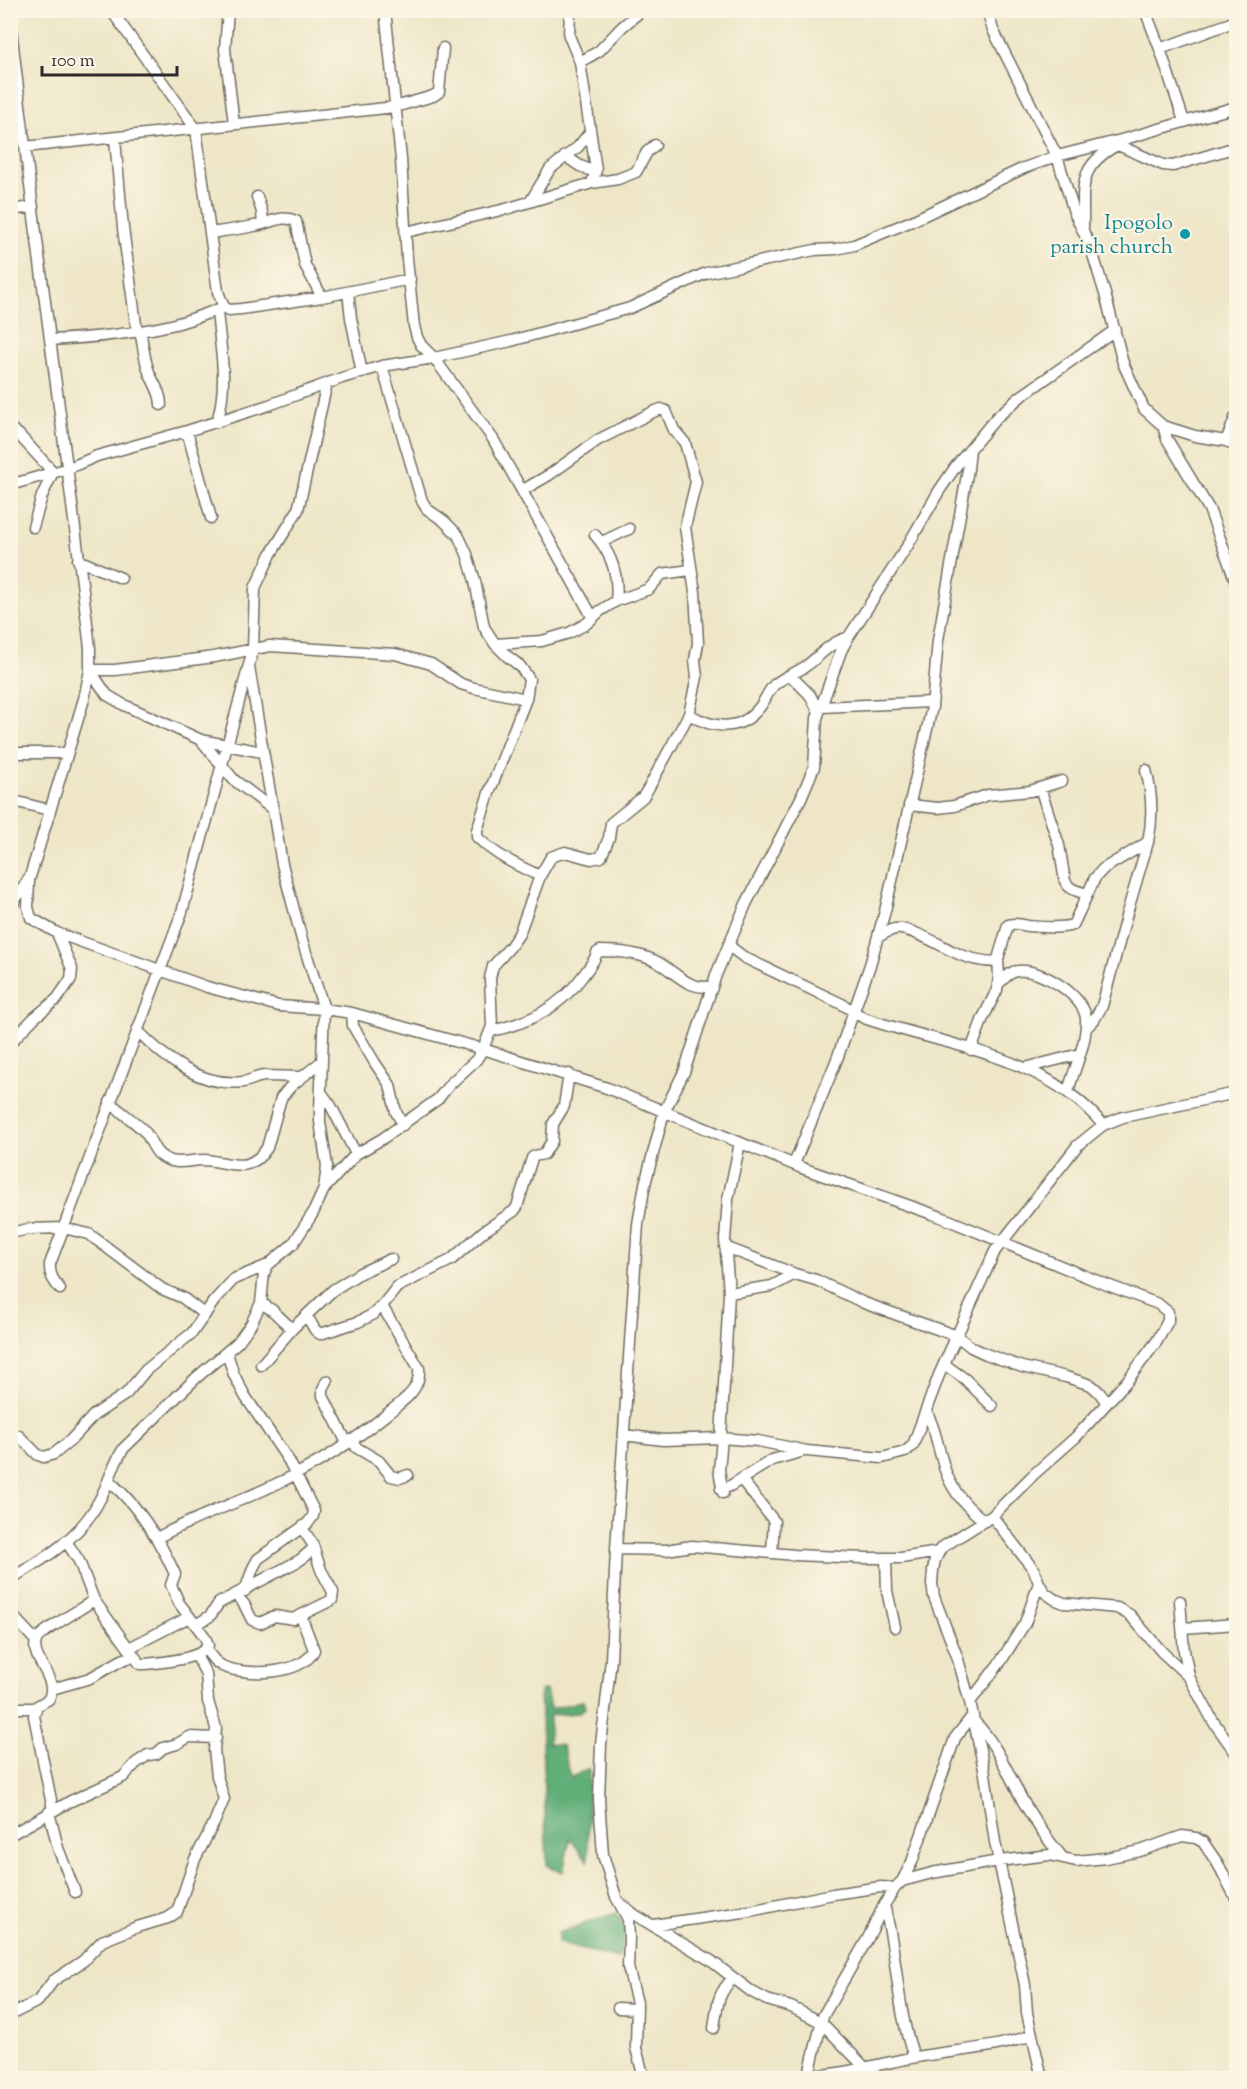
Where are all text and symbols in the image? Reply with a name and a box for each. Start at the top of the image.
scale bar [42,39,177,77]
text: 100 m [51,49,95,75]
place label: Ipogolo parish church [1050,209,1173,263]
marker: Ipogolo parish church [1178,227,1192,241]

